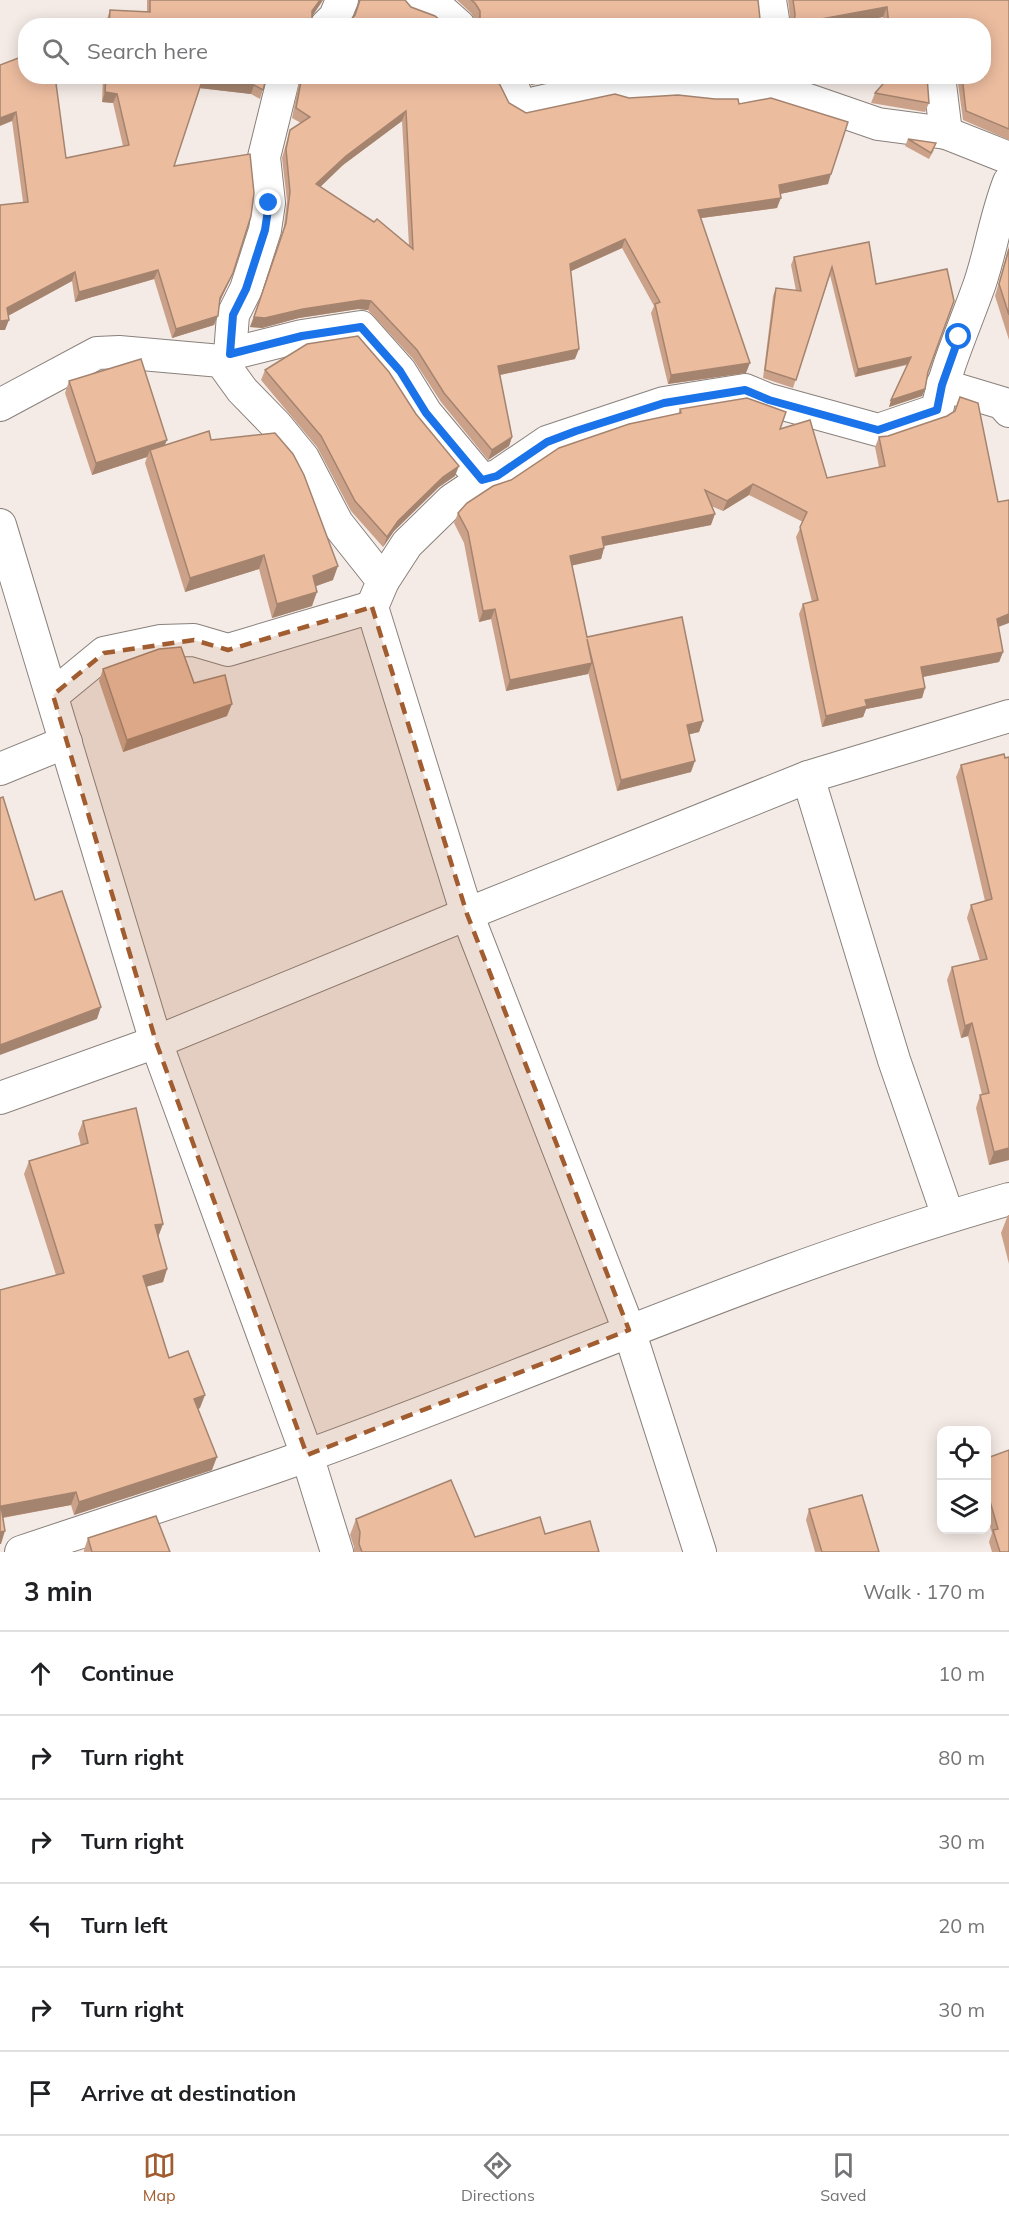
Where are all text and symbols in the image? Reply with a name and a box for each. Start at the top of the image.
search box [18,18,991,84]
icon: search [39,35,72,68]
text: Search here [87,37,208,65]
route end [255,189,281,215]
route start [945,323,971,349]
map controls [937,1426,991,1534]
button: locate [937,1426,991,1480]
button: layers [937,1480,991,1534]
text: 3 min [24,1575,93,1608]
text: Walk · 170 m [863,1579,985,1604]
icon: ahead [24,1657,57,1690]
text: Continue [81,1659,174,1687]
text: 10 m [938,1661,985,1686]
icon: right [24,1741,57,1774]
text: Turn right [81,1743,184,1771]
text: 80 m [938,1745,985,1770]
icon: right [24,1825,57,1858]
text: Turn right [81,1827,184,1855]
text: 30 m [938,1829,985,1854]
icon: left [24,1909,57,1942]
text: Turn left [81,1911,168,1939]
text: 20 m [938,1913,985,1938]
icon: right [24,1993,57,2026]
text: Turn right [81,1995,184,2023]
text: 30 m [938,1997,985,2022]
icon: arrive [24,2077,57,2110]
text: Arrive at destination [81,2079,296,2107]
tab: Map [143,2149,176,2205]
tab: Directions [461,2149,535,2205]
tab: Saved [820,2149,866,2205]

